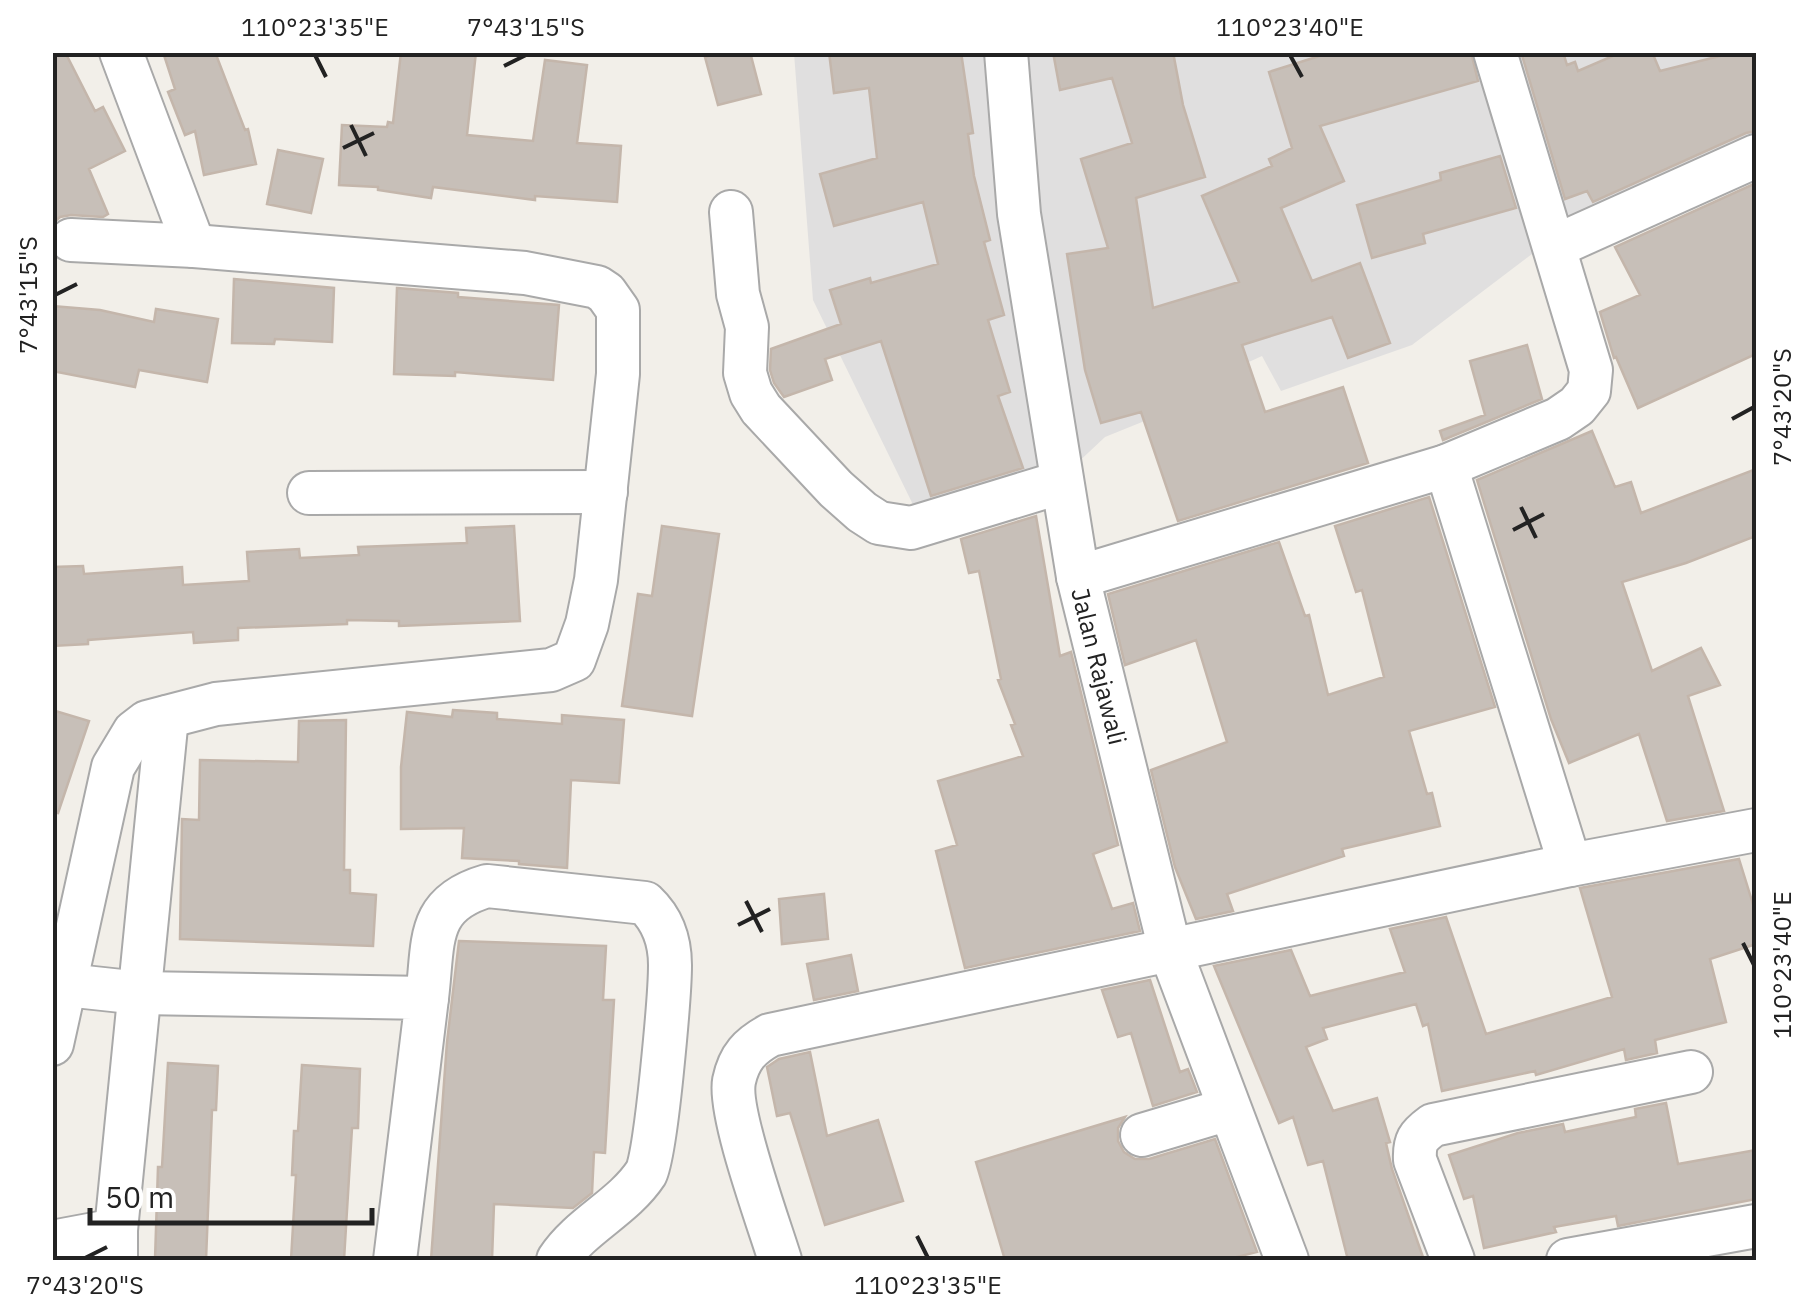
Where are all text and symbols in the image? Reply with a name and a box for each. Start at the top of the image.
text: 110°23'35"E [241,10,389,43]
text: 7°43'15"S [467,10,585,43]
text: 110°23'40"E [1216,10,1364,43]
text: 7°43'15"S [11,236,44,354]
text: 7°43'20"S [1765,348,1798,466]
street label: Jalan Rajawali [1065,584,1135,748]
text: 110°23'40"E [1765,891,1798,1039]
scale bar [90,1163,372,1225]
text: 50 m [105,1177,174,1216]
text: 7°43'20"S [26,1268,144,1301]
text: 110°23'35"E [854,1268,1002,1301]

